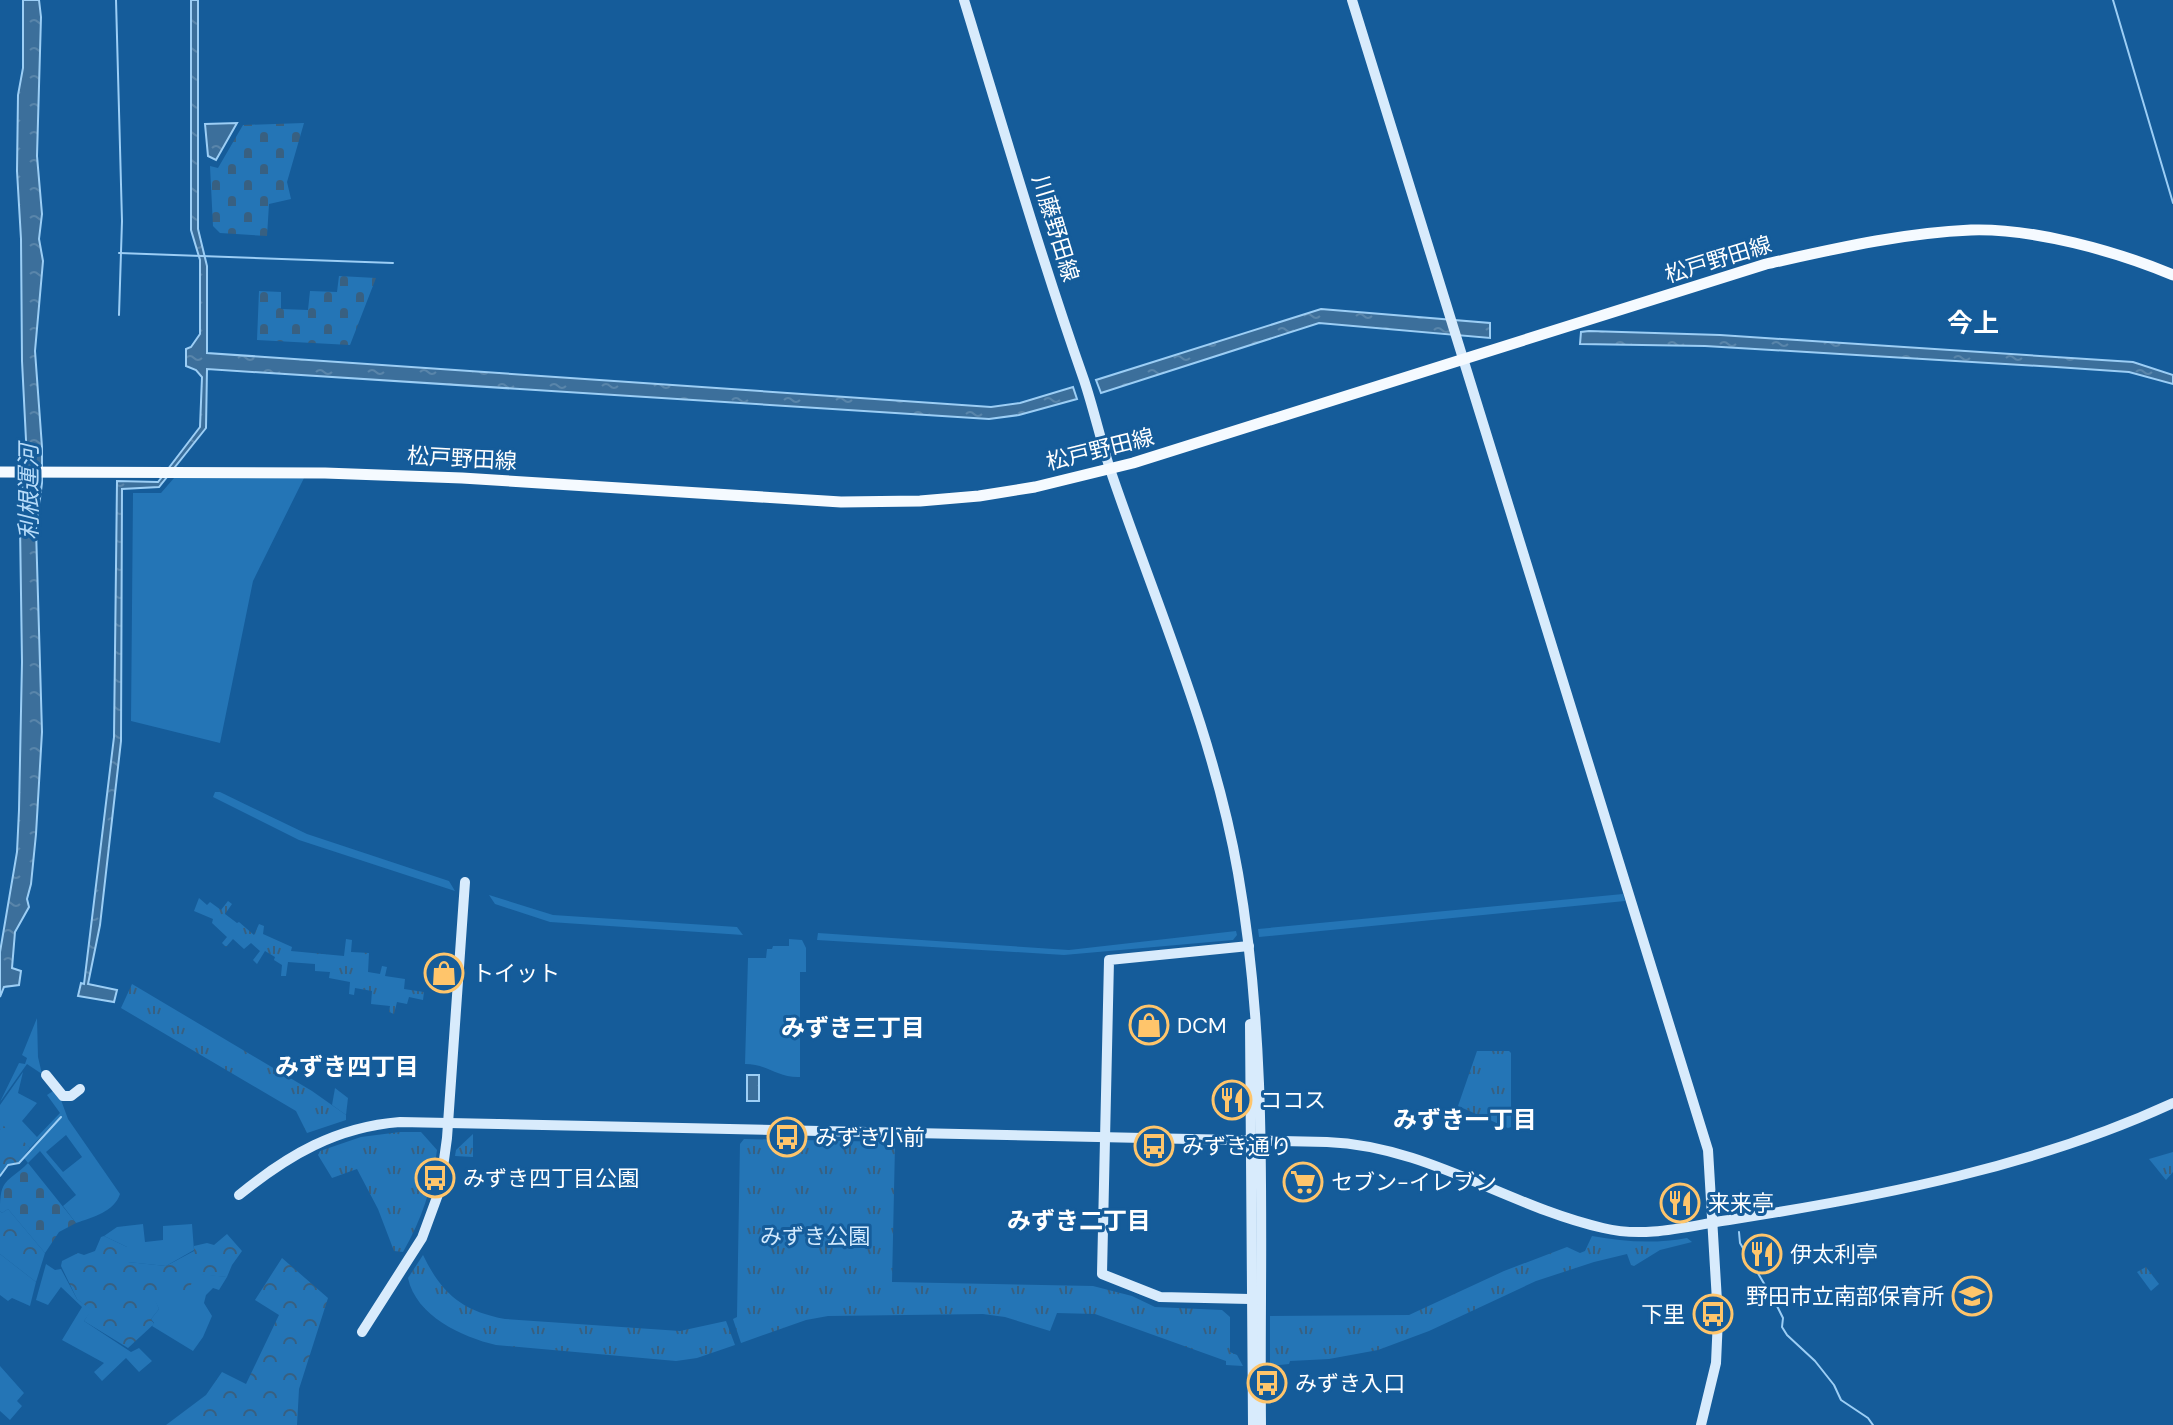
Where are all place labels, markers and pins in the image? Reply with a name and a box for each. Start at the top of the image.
shop icon: トイット [423,952,465,994]
place label: トイット [472,959,560,988]
shop icon: DCM [1128,1004,1170,1046]
place label: DCM [1177,1011,1226,1040]
restaurant icon: ココス [1211,1079,1253,1121]
place label: ココス [1260,1086,1326,1115]
bus stop icon: みずき小前 [766,1116,808,1158]
place label: みずき小前 [815,1123,925,1152]
bus stop icon: みずき通り [1133,1125,1175,1167]
place label: みずき通り [1182,1132,1292,1161]
bus stop icon: みずき四丁目公園 [414,1157,456,1199]
supermarket icon: セブン-イレブン [1282,1161,1324,1203]
place label: みずき四丁目公園 [463,1164,639,1193]
place label: セブン-イレブン [1331,1168,1497,1197]
restaurant icon: 来来亭 [1659,1182,1701,1224]
place label: 来来亭 [1708,1189,1774,1218]
restaurant icon: 伊太利亭 [1741,1233,1783,1275]
place label: 伊太利亭 [1790,1240,1878,1269]
school or university icon: 野田市立南部保育所 [1951,1275,1993,1317]
place label: 野田市立南部保育所 [1746,1282,1944,1311]
bus stop icon: 下里 [1692,1293,1734,1335]
place label: 下里 [1641,1300,1685,1329]
bus stop icon: みずき入口 [1246,1362,1288,1404]
place label: みずき入口 [1295,1369,1405,1398]

